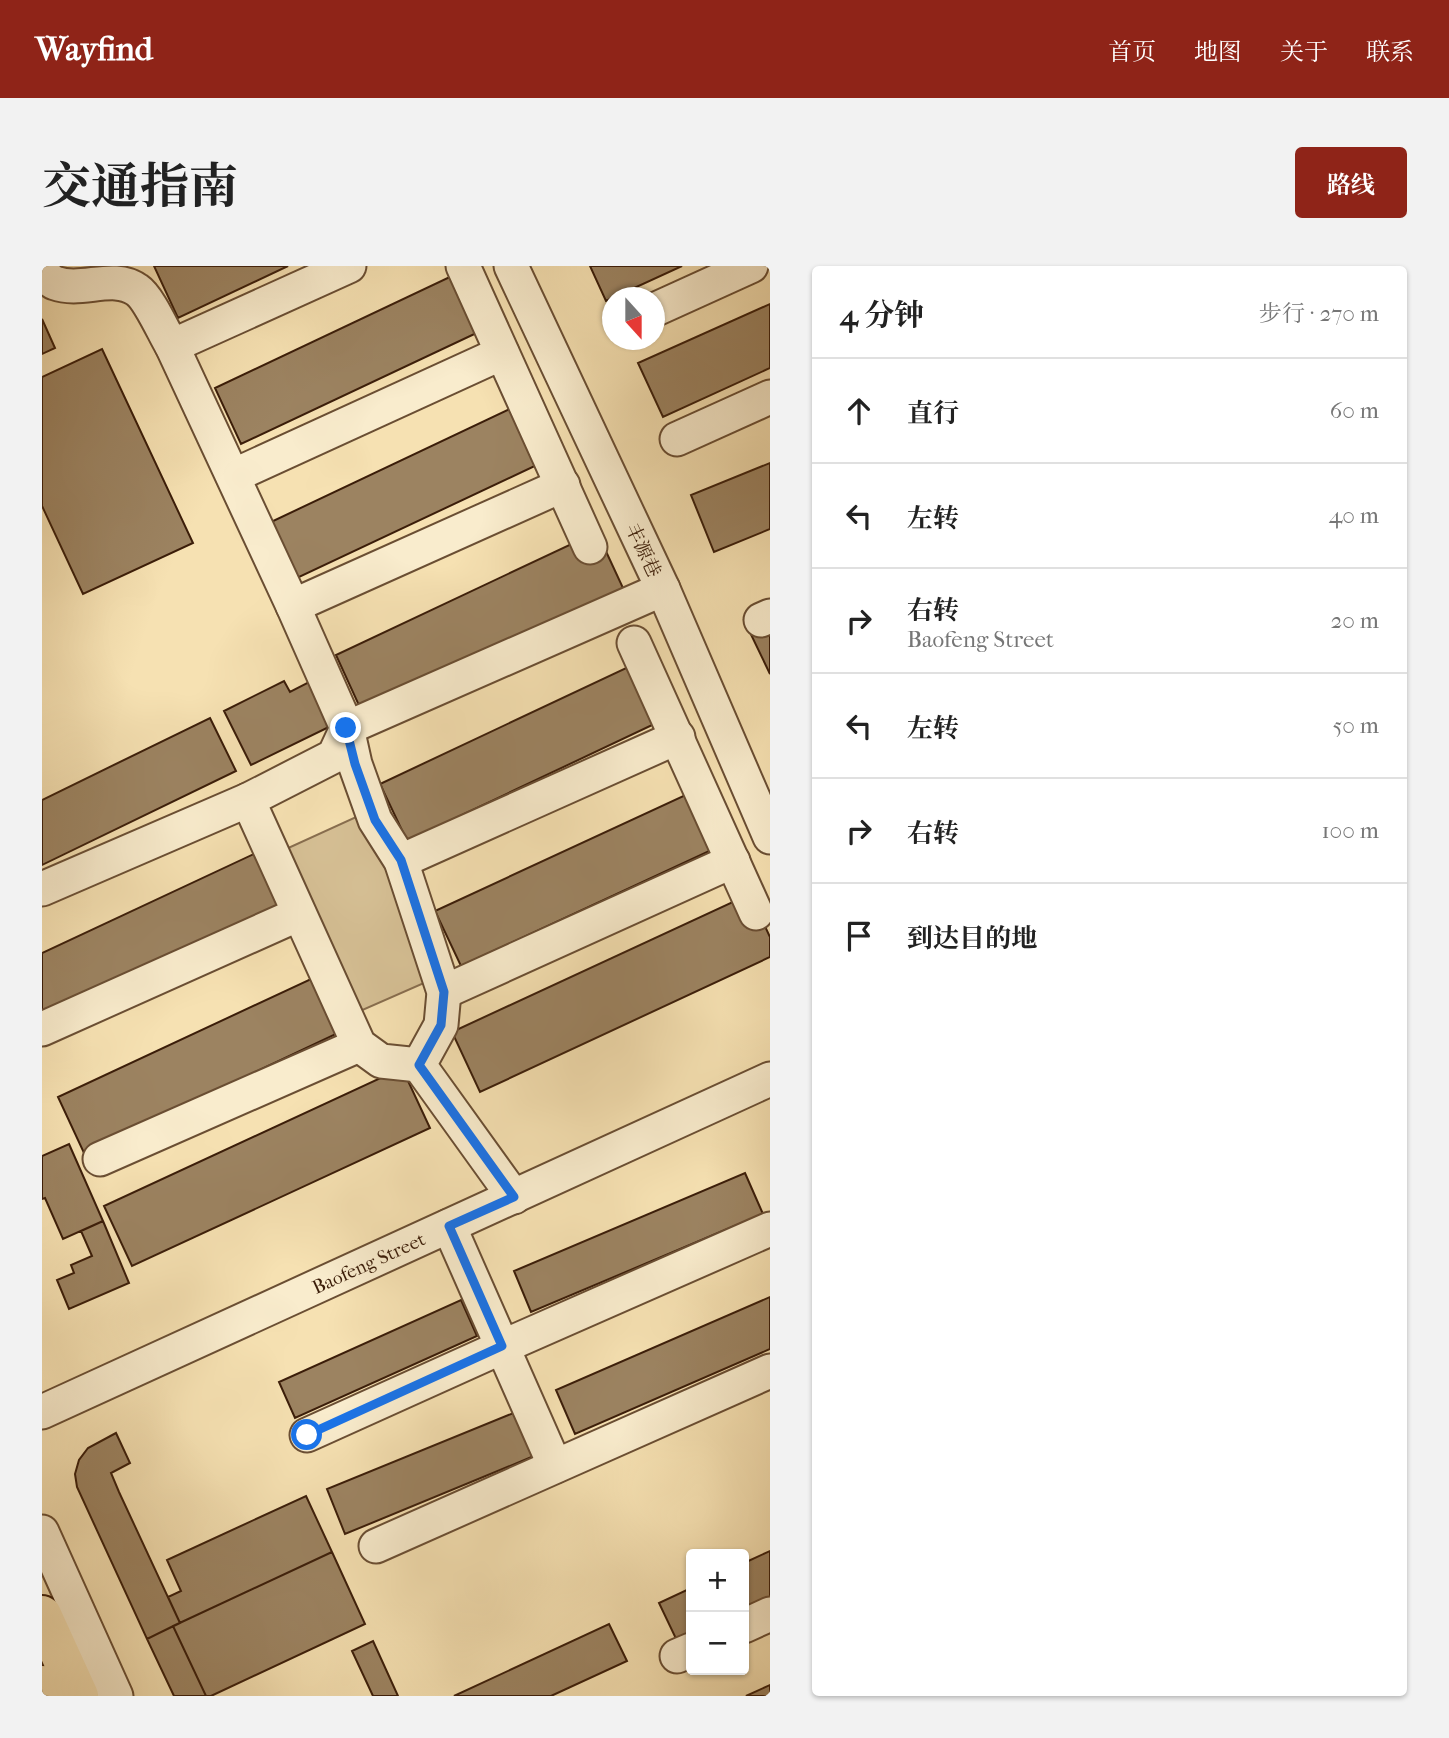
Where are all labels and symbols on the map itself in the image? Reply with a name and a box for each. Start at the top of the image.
north arrow [602,287,665,350]
street label: 丰源巷 [621,520,665,581]
route end [330,712,361,743]
street label: Baofeng Street [309,1228,429,1299]
route start [291,1419,322,1450]

